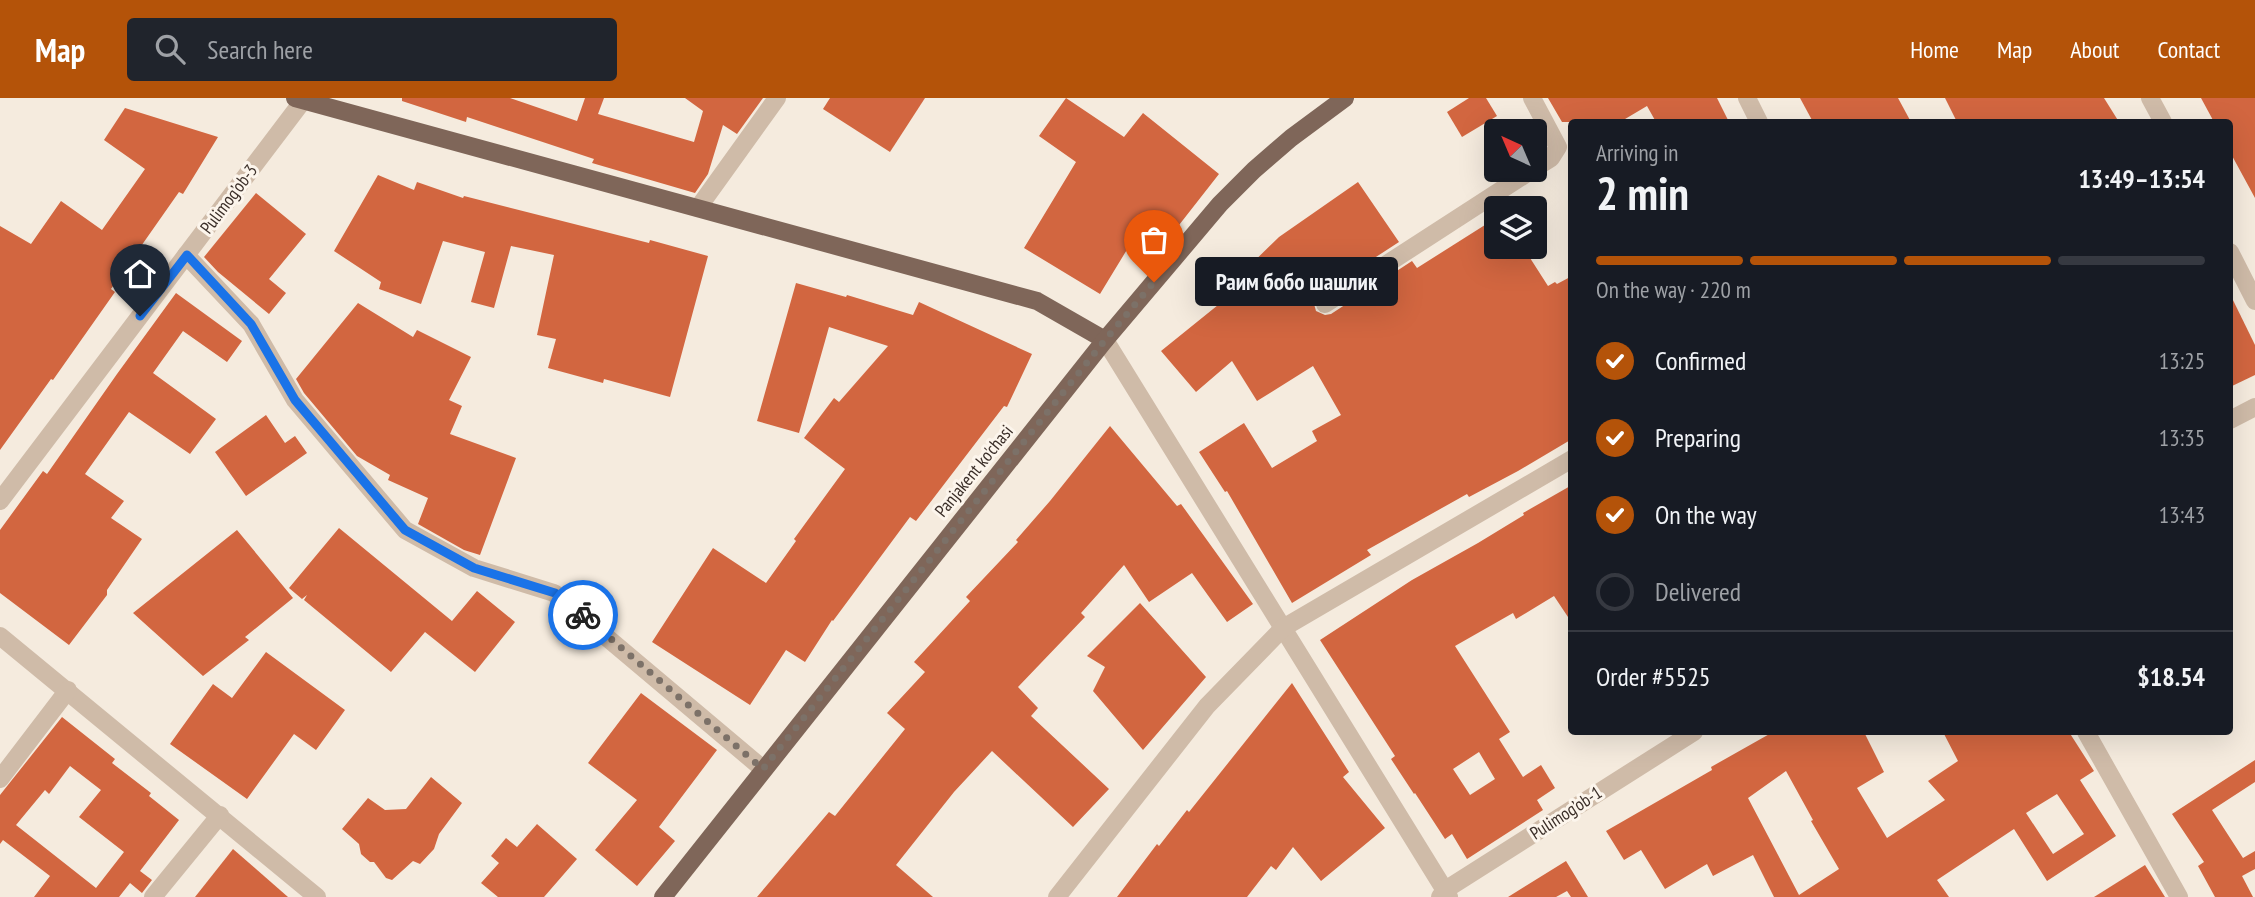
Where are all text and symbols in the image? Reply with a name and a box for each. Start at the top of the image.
search box [127,18,617,81]
text: Map [35,28,85,71]
icon: search [151,30,189,68]
text: Search here [207,33,313,66]
text: Home [1910,34,1959,65]
text: Map [1997,34,2032,65]
text: About [2070,34,2119,65]
text: Contact [2157,34,2220,65]
north arrow [1484,119,1547,182]
map controls [1484,119,1547,259]
text: Arriving in [1596,138,1678,167]
street label: Pulimog’ob-3 [195,159,262,238]
text: 13:49–13:54 [2078,162,2205,195]
text: 2 min [1596,163,1689,223]
button: layers [1484,196,1547,259]
pin [1124,210,1184,282]
icon: bag [1135,221,1173,259]
pin [110,244,170,316]
icon: home [121,255,159,293]
callout: Раим бобо шашлик [1196,258,1399,306]
text: Раим бобо шашлик [1216,267,1377,296]
text: On the way · 220 m [1596,275,1751,304]
icon: check [1596,342,1634,380]
text: Confirmed [1655,344,1746,377]
text: 13:25 [2159,346,2205,375]
icon: check [1596,419,1634,457]
street label: Panjakent ko'chasi [930,420,1018,521]
text: Preparing [1655,421,1741,454]
text: 13:35 [2159,423,2205,452]
icon: check [1596,496,1634,534]
text: On the way [1655,498,1757,531]
text: 13:43 [2159,500,2205,529]
text: Delivered [1655,575,1741,608]
courier [548,580,618,650]
icon: bike [564,596,602,634]
text: Order #5525 [1596,660,1711,693]
text: $18.54 [2137,660,2205,693]
street label: Pulimog’ob-1 [1525,781,1606,844]

